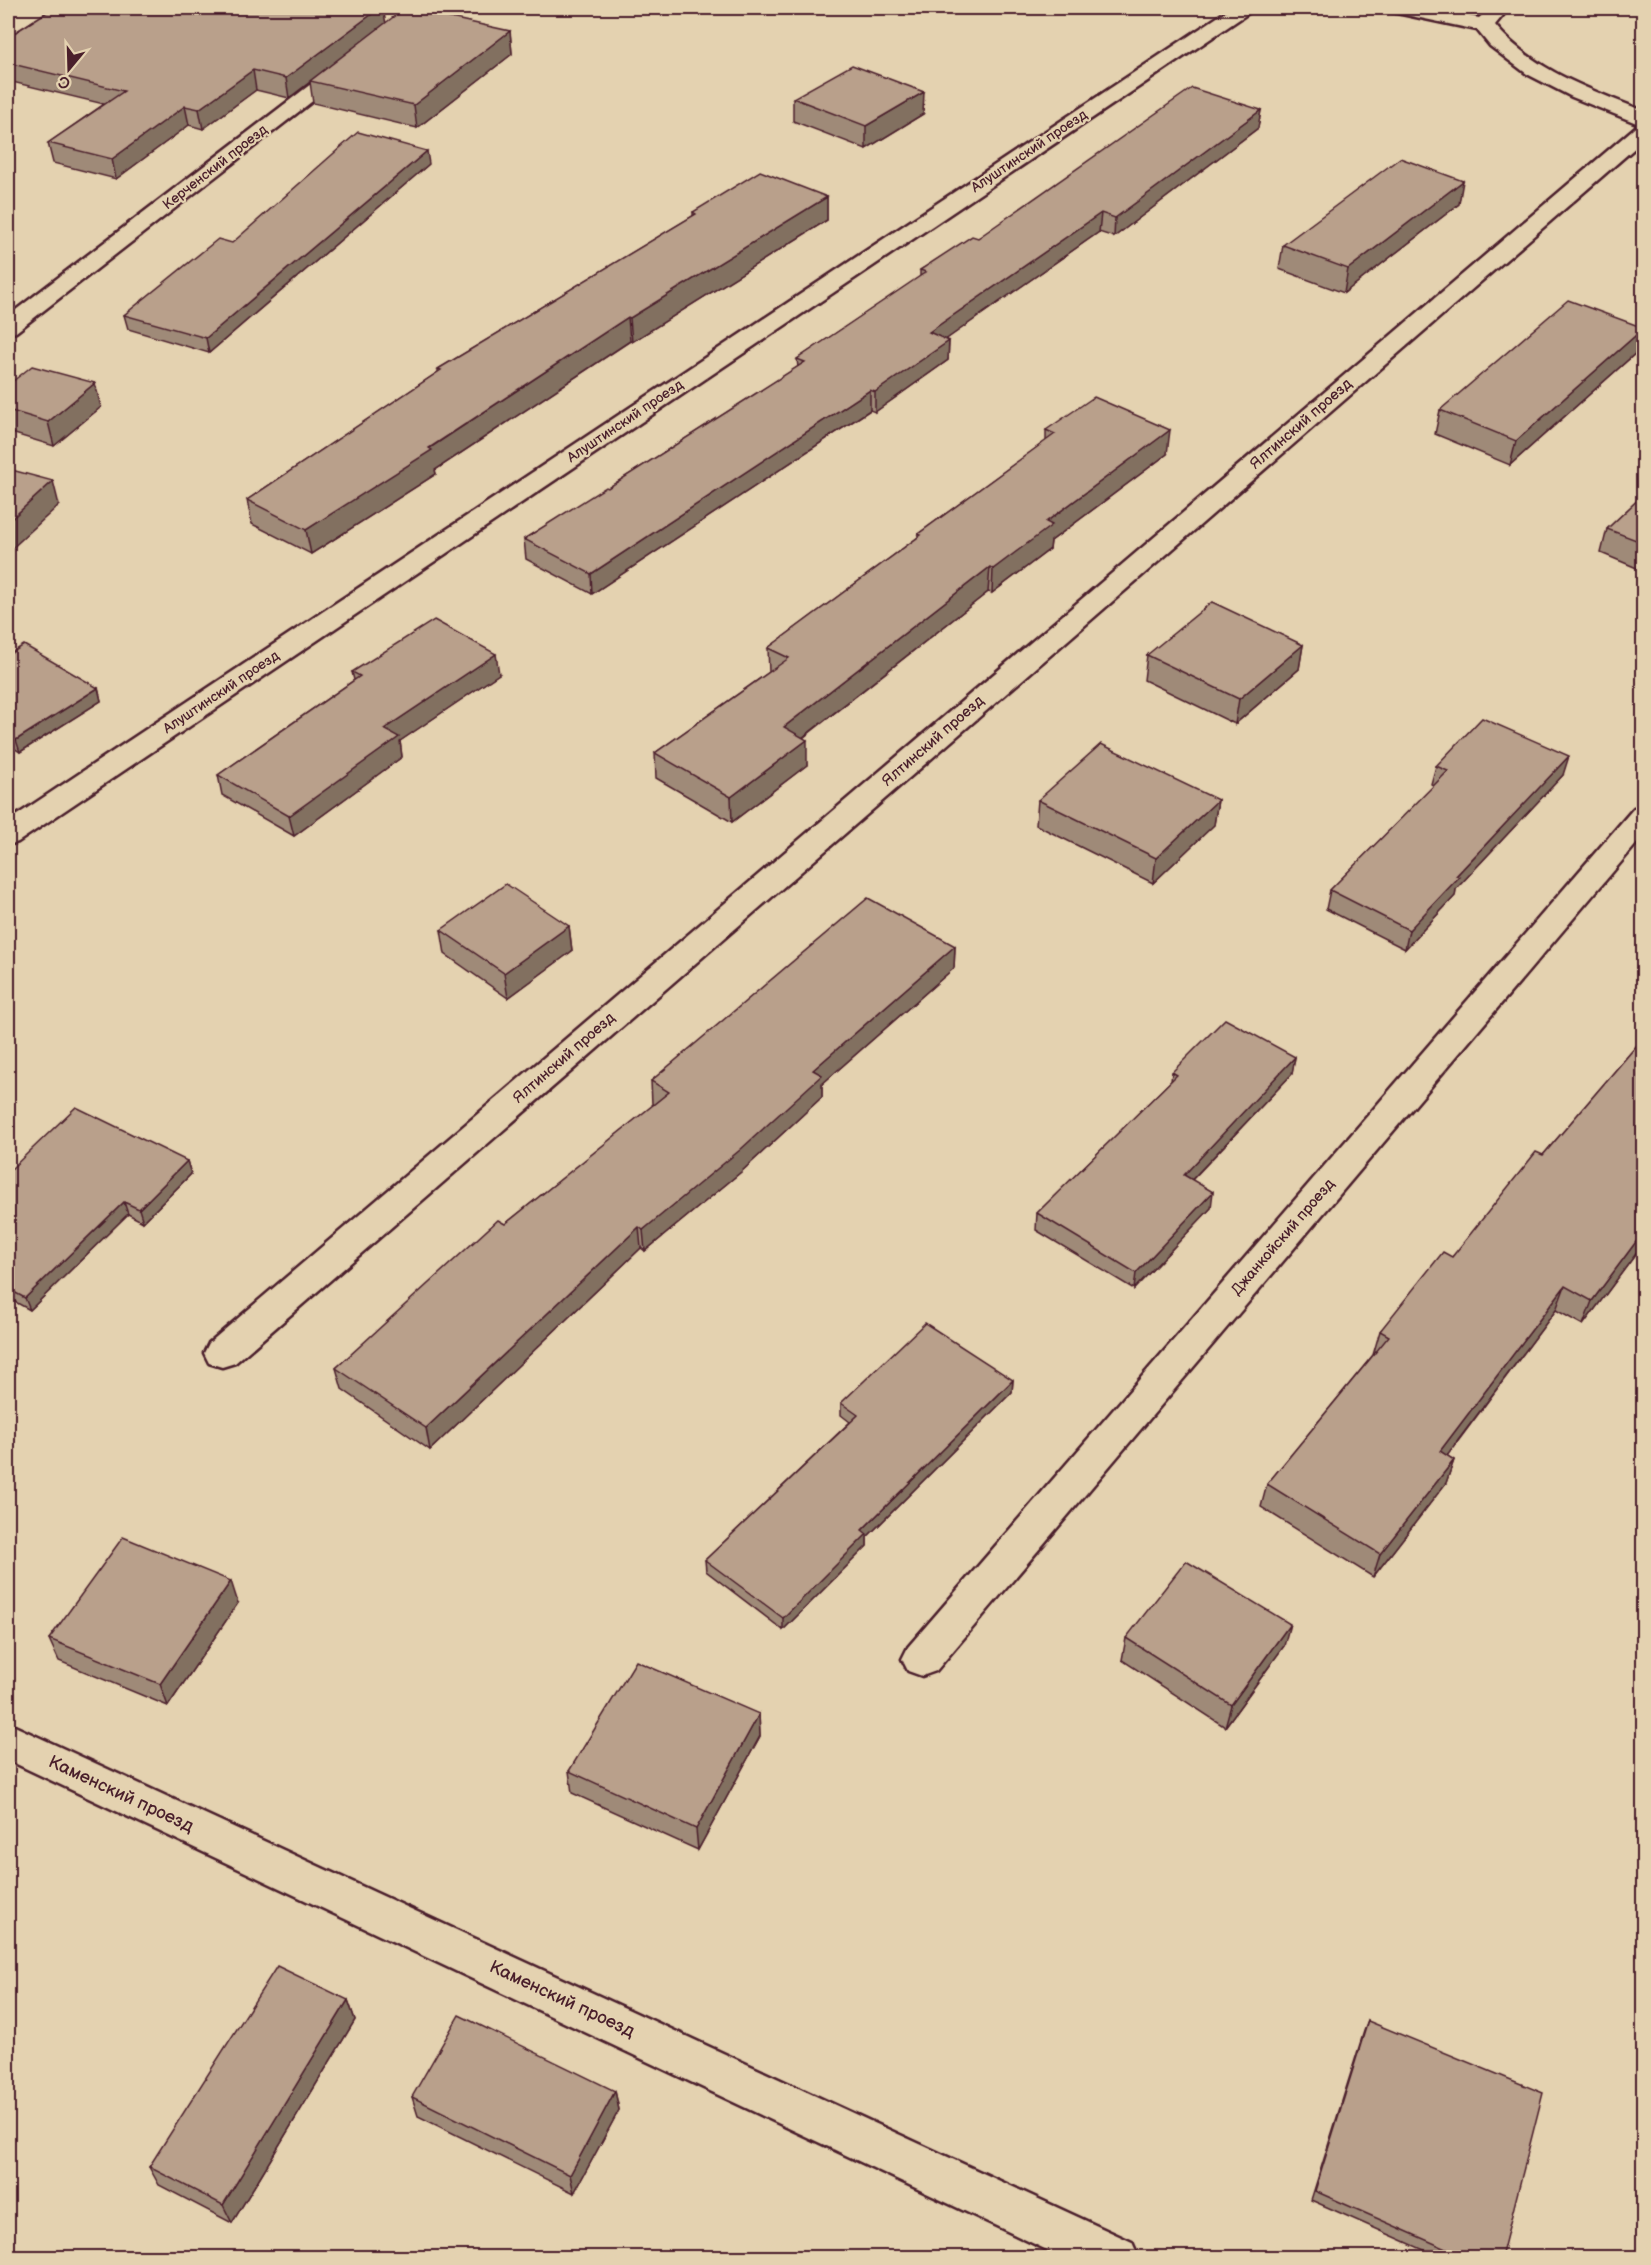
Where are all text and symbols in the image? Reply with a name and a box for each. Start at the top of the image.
north arrow [39,39,99,99]
text: С [56,71,73,93]
street label: Алуштинский проезд [967,106,1091,197]
street label: Керченский проезд [159,121,271,213]
street label: Ялтинский проезд [1246,375,1356,473]
street label: Алуштинский проезд [563,376,687,467]
street label: Алуштинский проезд [159,647,283,738]
street label: Ялтинский проезд [878,692,988,790]
street label: Ялтинский проезд [509,1009,619,1107]
street label: Джанкойский проезд [1227,1175,1339,1299]
street label: Каменский проезд [45,1751,197,1837]
street label: Каменский проезд [486,1956,638,2042]

